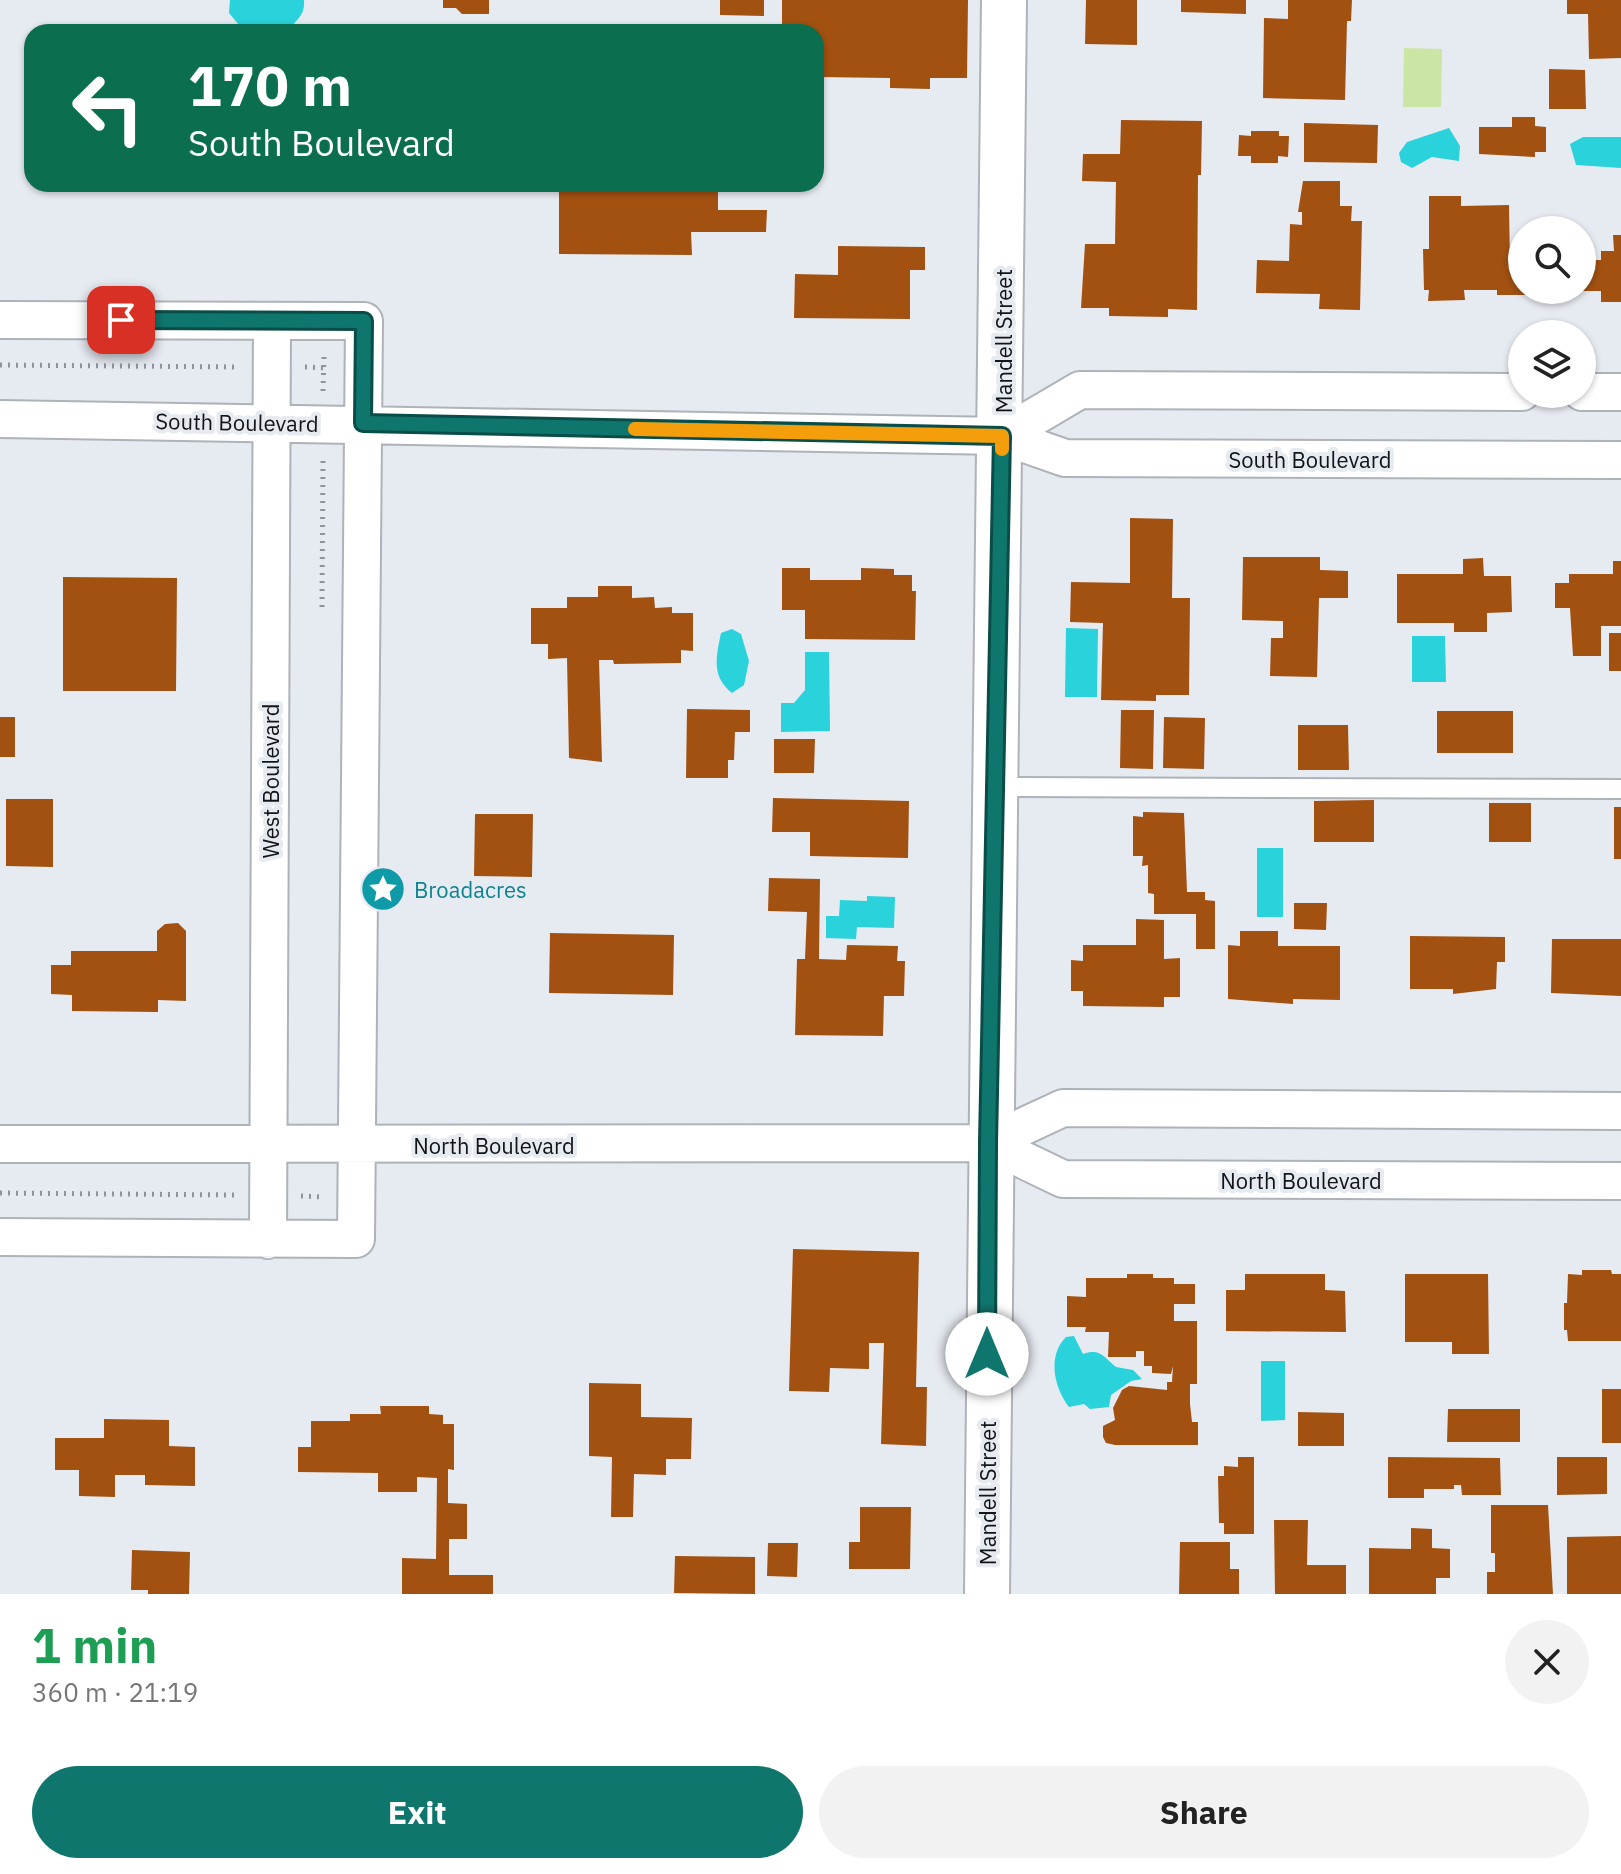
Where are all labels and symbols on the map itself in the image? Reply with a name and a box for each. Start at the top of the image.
street label: Mandell Street [989,269,1018,413]
pin [87,286,155,354]
street label: South Boulevard [155,406,319,438]
street label: South Boulevard [1228,445,1392,474]
street label: West Boulevard [256,704,285,858]
place icon: Broadacres [359,865,407,913]
place label: Broadacres [414,875,527,904]
street label: North Boulevard [413,1131,575,1160]
street label: North Boulevard [1220,1166,1382,1195]
position arrow [945,1312,1029,1396]
street label: Mandell Street [973,1421,1002,1565]

